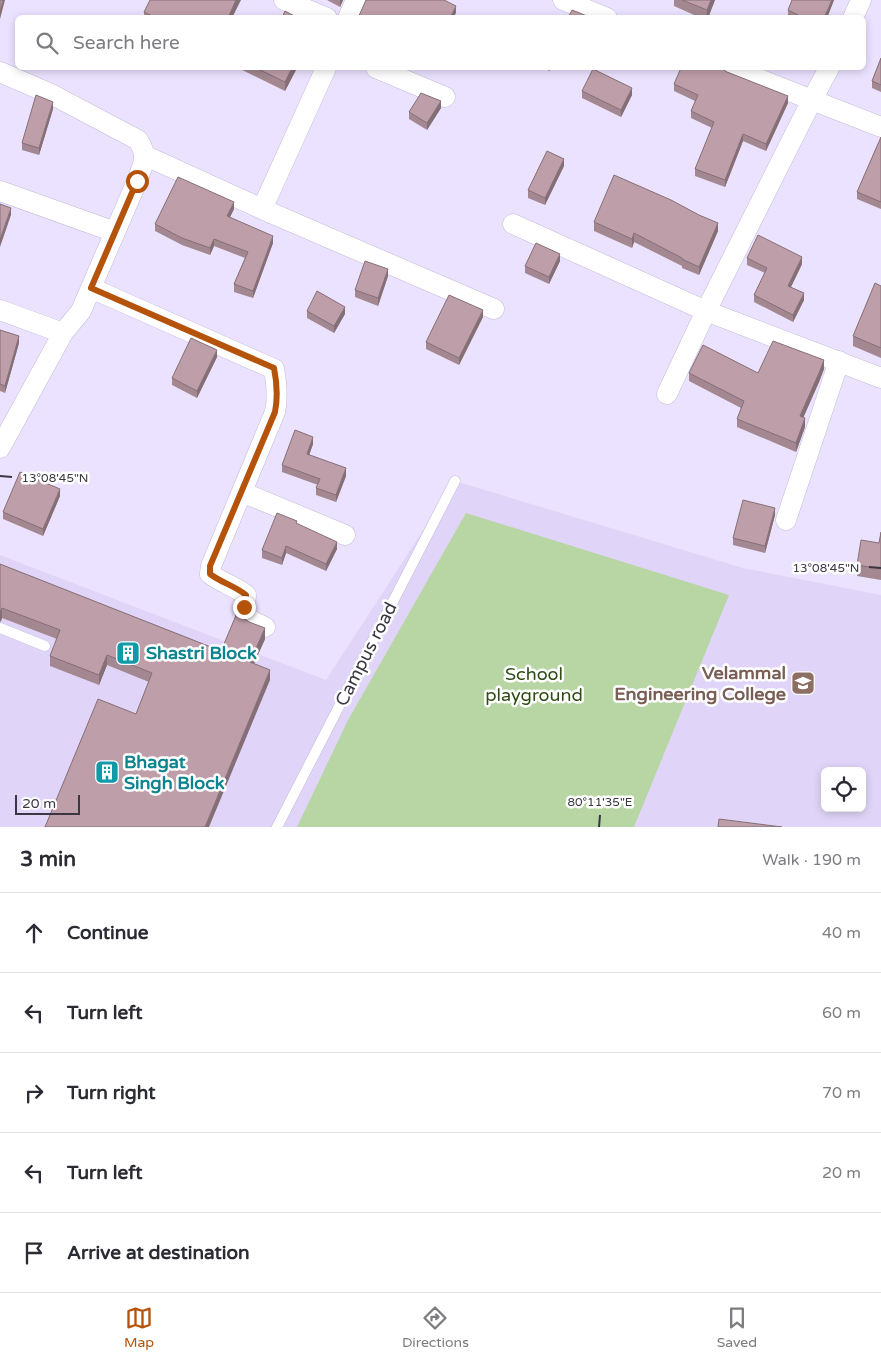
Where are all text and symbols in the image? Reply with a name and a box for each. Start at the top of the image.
search box [15,15,866,70]
icon: search [33,29,61,57]
text: Search here [73,32,180,54]
route start [126,170,149,193]
text: 13°08'45"N [22,471,89,485]
text: 13°08'45"N [793,561,860,575]
route end [233,596,256,619]
street label: Campus road [330,598,402,710]
building icon: Shastri Block [115,640,141,666]
place label: Shastri Block [146,642,257,664]
place label: Velammal Engineering College [614,662,786,705]
park label: School playground [485,663,583,706]
school or university icon: Velammal Engineering College [790,670,816,696]
place label: Bhagat Singh Block [124,751,225,794]
building icon: Bhagat Singh Block [94,759,120,785]
map controls [821,767,866,812]
button: locate [821,767,866,812]
scale bar [15,792,80,815]
text: 20 m [22,795,56,812]
text: 80°11'35"E [567,795,633,809]
text: 3 min [20,847,76,872]
text: Walk · 190 m [762,850,861,870]
icon: ahead [20,919,48,947]
text: Continue [67,922,149,944]
text: 40 m [822,923,861,943]
icon: left [20,999,48,1027]
text: Turn left [67,1002,143,1024]
text: 60 m [822,1003,861,1023]
icon: right [20,1079,48,1107]
text: Turn right [67,1082,155,1104]
text: 70 m [822,1083,861,1103]
icon: left [20,1159,48,1187]
text: Turn left [67,1162,143,1184]
text: 20 m [822,1163,861,1183]
icon: arrive [20,1239,48,1267]
text: Arrive at destination [67,1242,250,1264]
tab: Map [124,1304,154,1351]
tab: Directions [402,1304,469,1351]
tab: Saved [717,1304,757,1351]

